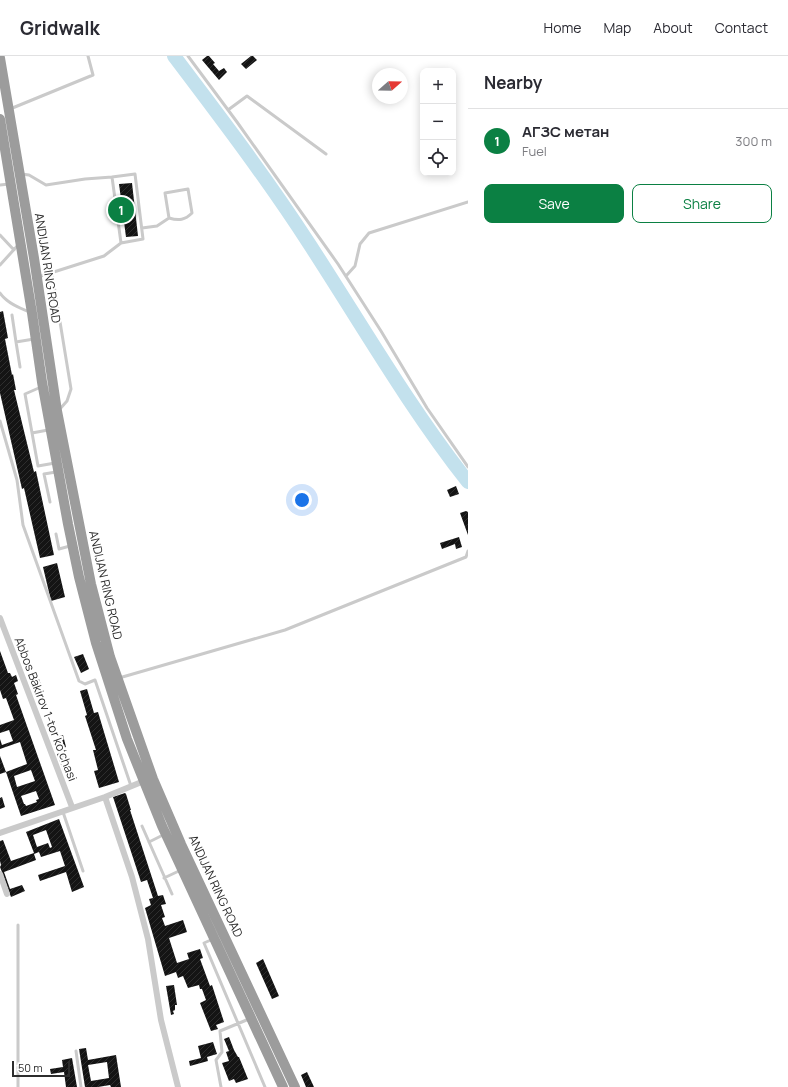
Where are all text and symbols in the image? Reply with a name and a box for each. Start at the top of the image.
text: Gridwalk [20,15,100,41]
text: Home [544,18,581,37]
text: Map [603,18,631,37]
text: About [653,18,693,37]
text: Contact [715,18,768,37]
north arrow [372,68,408,104]
map controls [420,68,456,176]
button: + [420,68,456,104]
text: Nearby [484,71,542,94]
button: − [420,104,456,140]
text: АГЗС метан [522,121,609,142]
text: 1 [494,132,500,150]
text: 300 m [735,132,772,150]
button: locate [420,140,456,176]
text: Fuel [522,142,547,160]
button: Save [484,184,624,223]
button: Share [632,184,772,223]
pin: 1 [108,195,134,225]
street label: ANDIJAN RING ROAD [31,212,65,324]
your location [292,490,312,510]
street label: ANDIJAN RING ROAD [85,529,127,641]
street label: Abbos Bakirov 1-tor koʻchasi [11,634,81,784]
street label: ANDIJAN RING ROAD [185,832,247,940]
scale bar [12,1059,70,1078]
text: 50 m [18,1060,43,1075]

